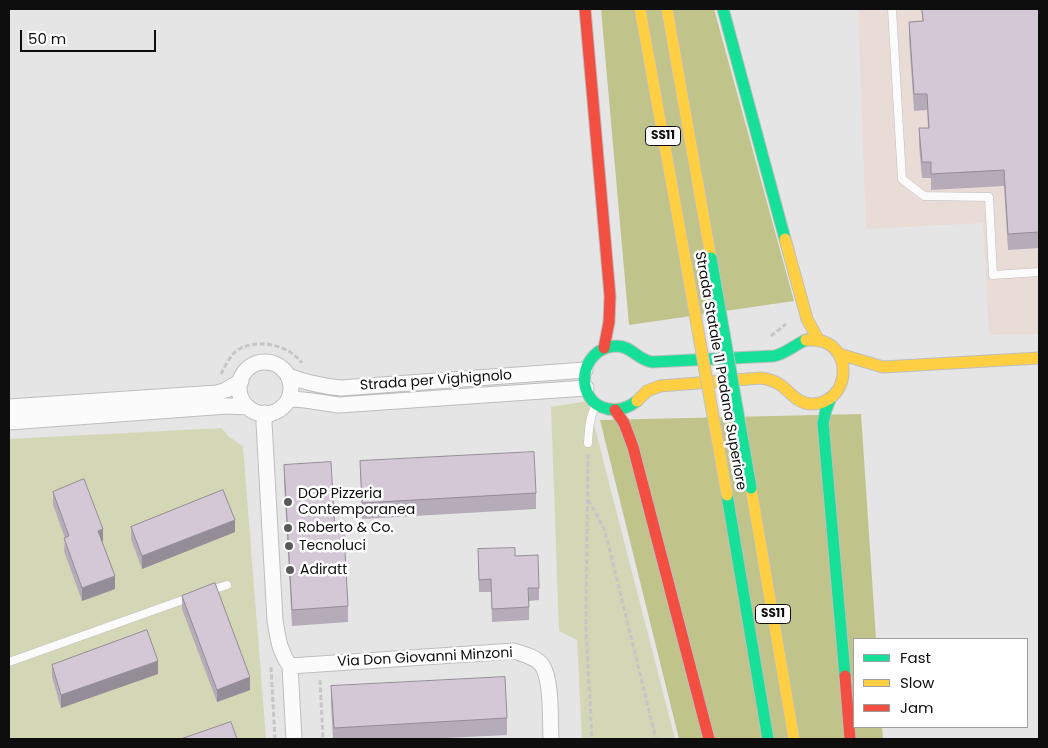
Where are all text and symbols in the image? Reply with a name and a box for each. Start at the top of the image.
scale bar [22,20,159,52]
text: 50 m [28,28,66,49]
road number: SS11 [646,126,680,146]
street label: Strada Statale 11 Padana Superiore [691,250,749,492]
street label: Strada per Vighignolo [359,367,513,395]
place label: DOP Pizzeria Contemporanea [298,486,415,518]
marker: DOP Pizzeria Contemporanea [282,496,294,508]
place label: Roberto & Co. [298,520,393,536]
marker: Roberto & Co. [282,522,294,534]
place label: Tecnoluci [299,538,366,554]
marker: Tecnoluci [283,540,295,552]
place label: Adiratt [300,562,347,578]
marker: Adiratt [284,564,296,576]
road number: SS11 [756,604,790,624]
legend [853,638,1028,728]
street label: Via Don Giovanni Minzoni [337,645,513,671]
text: Fast [900,647,931,668]
text: Slow [900,672,934,693]
text: Jam [900,697,934,718]

